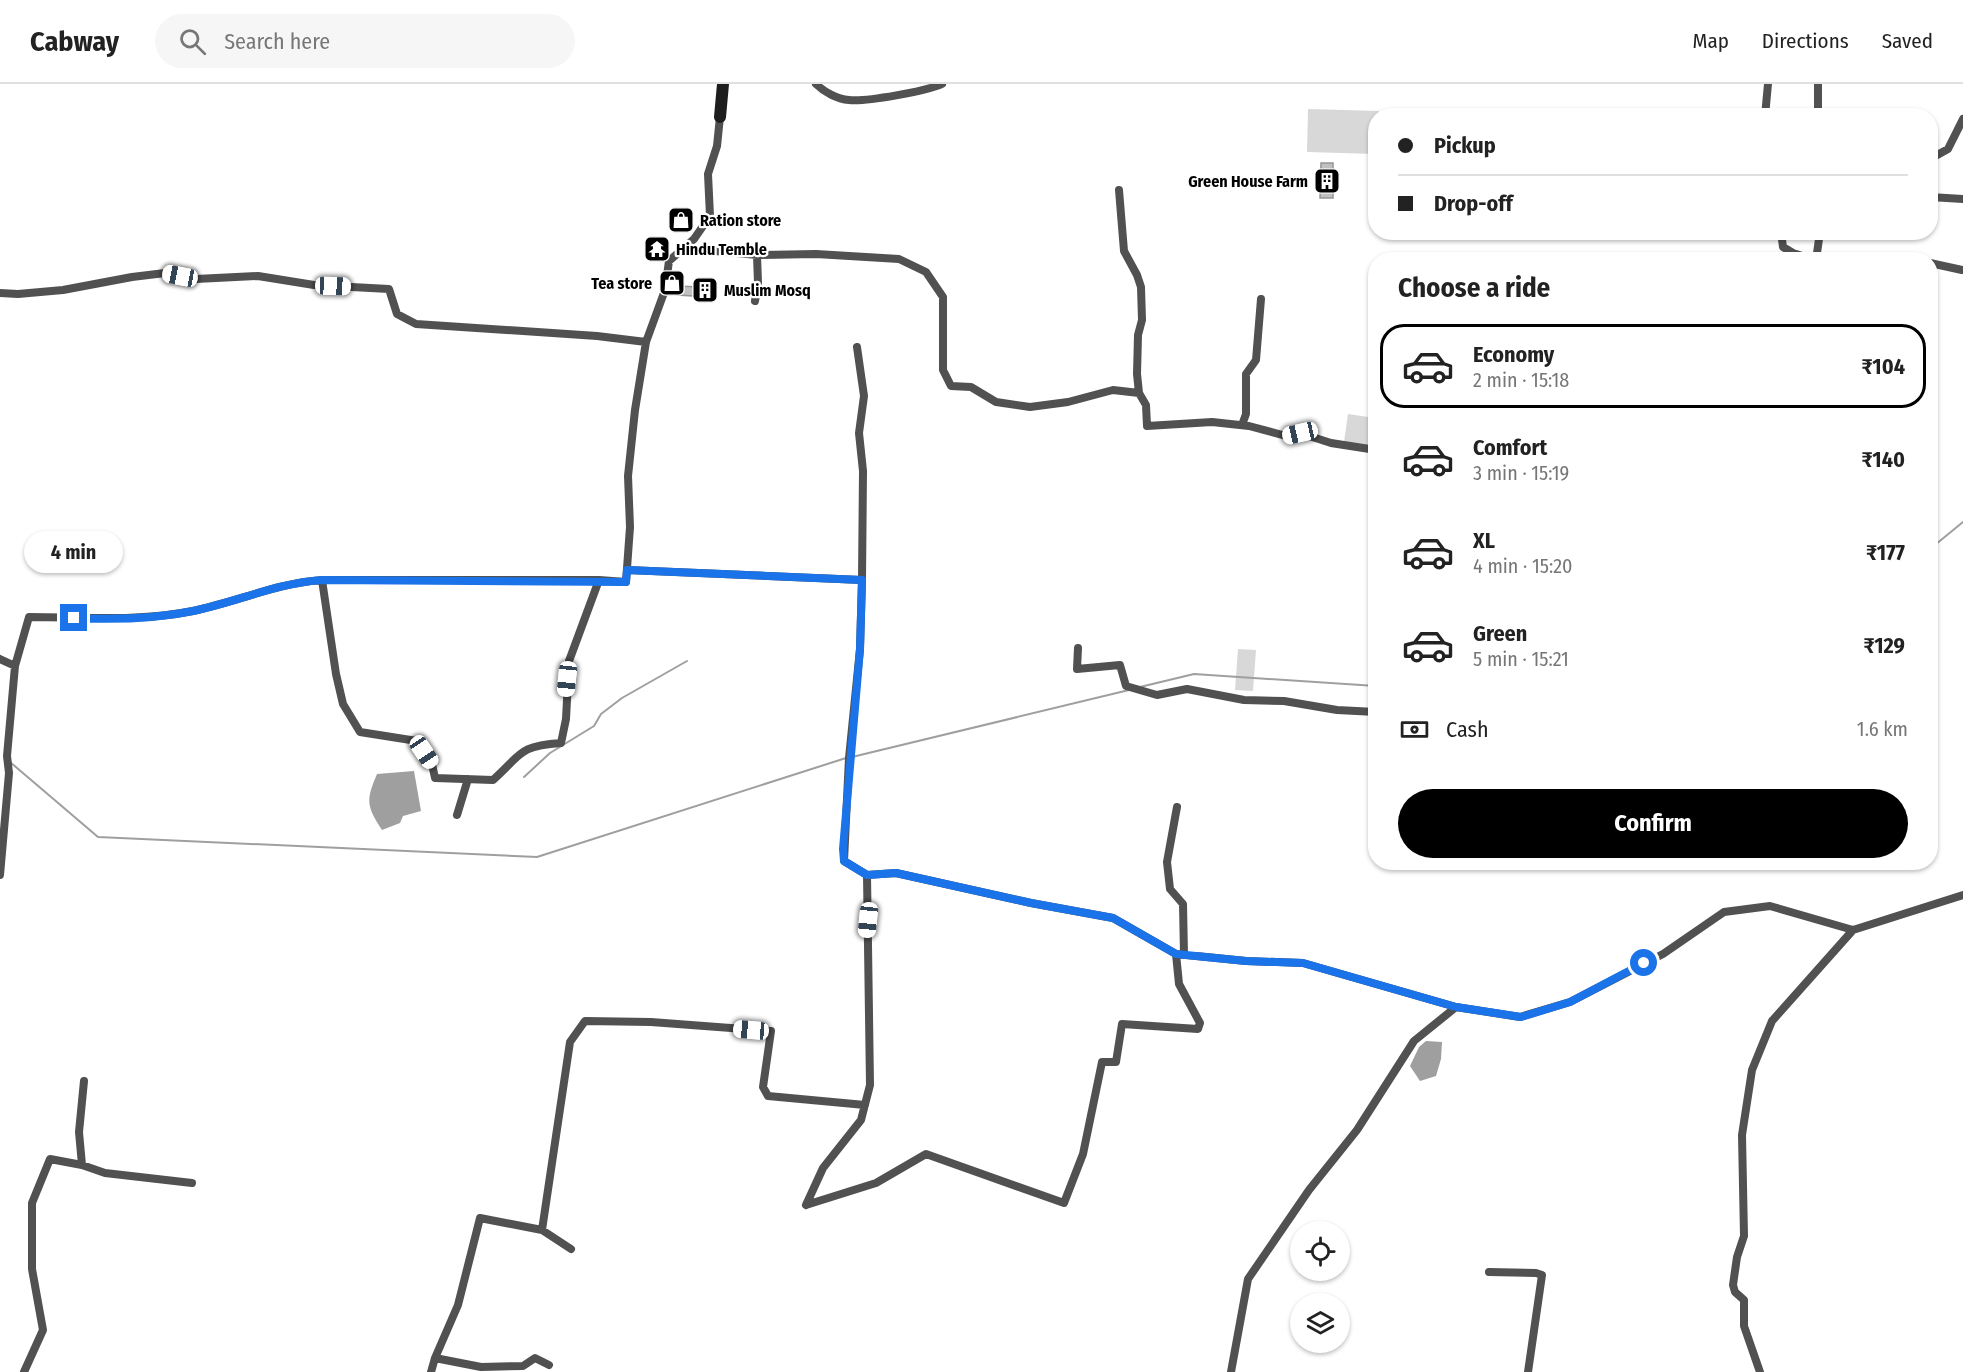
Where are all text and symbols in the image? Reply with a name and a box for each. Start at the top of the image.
search box [155,14,575,68]
text: Cabway [30,25,119,58]
icon: search [176,25,209,58]
text: Search here [224,28,330,55]
text: Map [1692,28,1729,54]
text: Directions [1762,28,1849,54]
text: Saved [1882,28,1933,54]
text: Pickup [1434,132,1496,159]
building icon: Green House Farm [1312,166,1342,196]
place label: Green House Farm [1188,172,1308,191]
text: Drop-off [1434,190,1513,217]
shop icon: Ration store [666,205,696,235]
place label: Ration store [700,211,781,230]
temple icon: Hindu Temble [642,234,672,264]
place label: Hindu Temble [676,240,767,259]
car [161,264,199,288]
shop icon: Tea store [657,268,687,298]
text: Choose a ride [1398,272,1550,304]
place label: Tea store [591,274,652,293]
building icon: Muslim Mosq [690,275,720,305]
car [315,276,351,296]
place label: Muslim Mosq [724,281,811,300]
icon: car [1401,339,1455,393]
text: Economy [1473,341,1554,368]
text: ₹104 [1862,353,1905,380]
text: 2 min · 15:18 [1473,368,1569,392]
car [1280,420,1320,446]
icon: car [1401,432,1455,486]
text: Comfort [1473,434,1547,461]
text: ₹140 [1862,446,1905,473]
text: 3 min · 15:19 [1473,461,1569,485]
icon: car [1401,525,1455,579]
text: XL [1473,527,1495,554]
callout: 4 min [25,531,124,573]
text: ₹177 [1866,539,1905,566]
text: 4 min [51,540,96,564]
text: 4 min · 15:20 [1473,554,1572,578]
route end [60,604,87,631]
icon: car [1401,618,1455,672]
text: Green [1473,620,1527,647]
text: ₹129 [1863,632,1905,659]
text: 5 min · 15:21 [1473,647,1569,671]
car [556,660,578,698]
icon: cash [1398,713,1431,746]
text: Cash [1446,716,1489,743]
text: 1.6 km [1857,717,1908,741]
car [406,732,442,772]
button: Confirm [1398,789,1908,858]
car [857,901,879,939]
route start [1630,949,1657,976]
car [732,1019,770,1041]
map controls [1290,1221,1350,1353]
button: locate [1290,1221,1350,1281]
button: layers [1290,1293,1350,1353]

